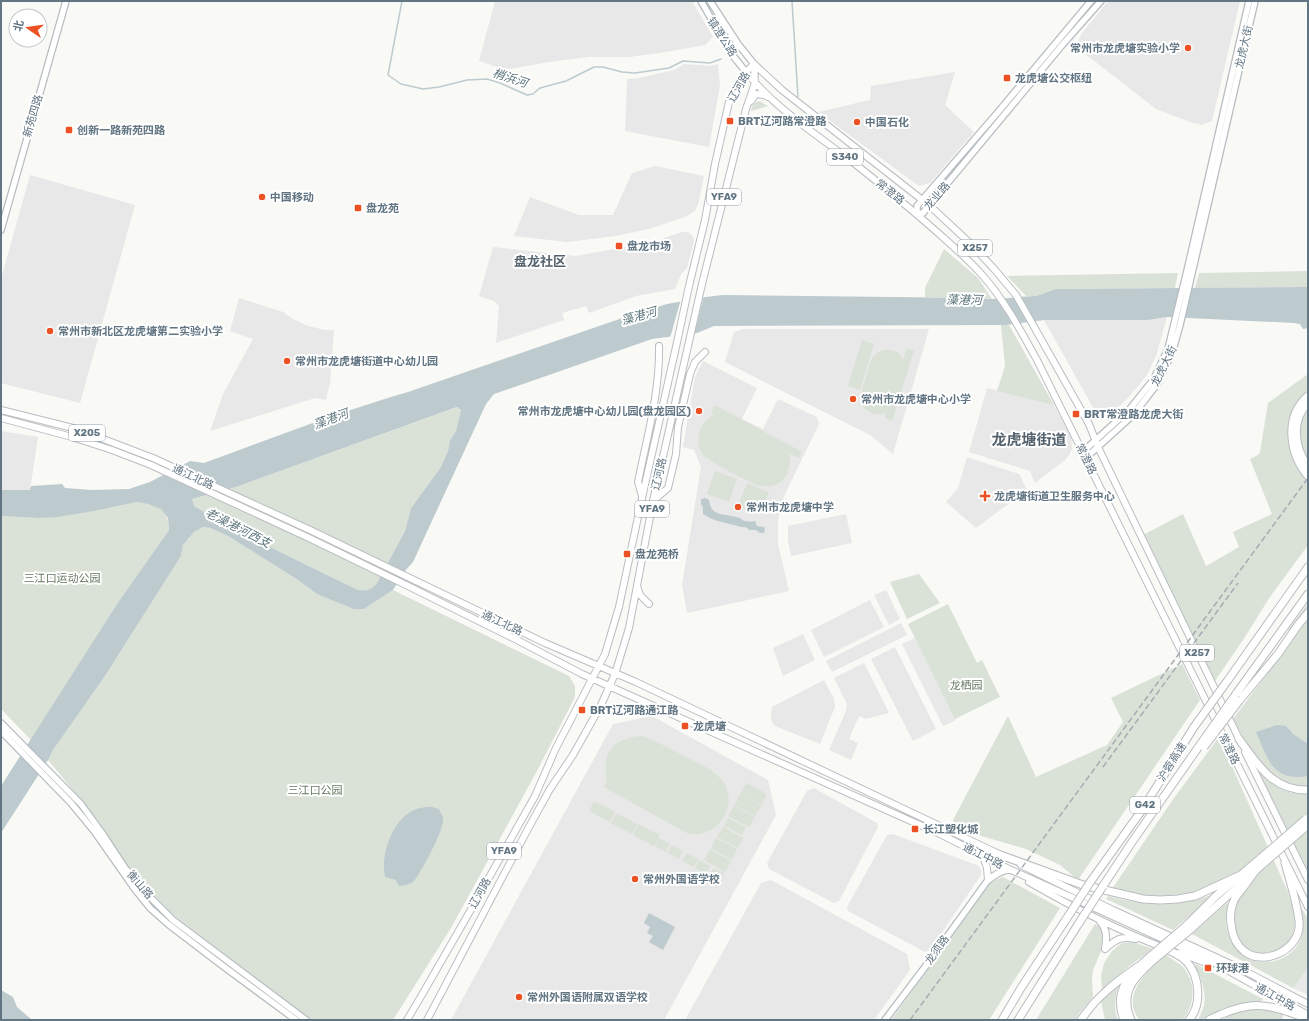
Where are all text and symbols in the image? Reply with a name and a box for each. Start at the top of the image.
north arrow [8,8,48,48]
street label: 镇澄公路 [705,15,739,59]
text: 北 [11,19,26,33]
street label: 龙虎大街 [1233,24,1255,70]
place label: 常州市龙虎塘实验小学 [1070,42,1180,55]
marker: 常州市龙虎塘实验小学 [1183,43,1193,53]
water label: 梢浜河 [491,66,531,91]
street label: 辽河路 [725,69,753,105]
place label: 龙虎塘公交枢纽 [1015,72,1092,85]
marker: 龙虎塘公交枢纽 [1002,73,1012,83]
street label: 新苑四路 [21,93,45,139]
place label: BRT辽河路常澄路 [738,115,827,128]
marker: BRT辽河路常澄路 [725,116,735,126]
place label: 中国石化 [865,116,909,129]
marker: 中国石化 [852,117,862,127]
place label: 创新一路新苑四路 [77,124,166,137]
marker: 创新一路新苑四路 [64,125,74,135]
road number: S340 [827,149,863,165]
street label: 常澄路 [873,177,907,207]
street label: 龙业路 [921,179,953,213]
road number: YFA9 [707,189,741,205]
place label: 中国移动 [270,191,314,204]
marker: 中国移动 [257,192,267,202]
place label: 盘龙苑 [366,202,399,215]
marker: 盘龙苑 [353,203,363,213]
place label: 盘龙市场 [627,240,671,253]
road number: X257 [958,240,992,256]
marker: 盘龙市场 [614,241,624,251]
district label: 盘龙社区 [514,254,566,269]
water label: 藻港河 [946,293,984,307]
water label: 藻港河 [620,304,660,328]
place label: 常州市新北区龙虎塘第二实验小学 [58,325,223,338]
marker: 常州市新北区龙虎塘第二实验小学 [45,326,55,336]
street label: 龙虎大街 [1149,343,1179,389]
place label: 常州市龙虎塘街道中心幼儿园 [295,355,438,368]
marker: 常州市龙虎塘街道中心幼儿园 [282,356,292,366]
place label: 常州市龙虎塘中心小学 [861,393,971,406]
marker: 常州市龙虎塘中心小学 [848,394,858,404]
place label: 常州市龙虎塘中心幼儿园(盘龙园区) [518,405,691,418]
water label: 藻港河 [312,406,352,432]
marker: 常州市龙虎塘中心幼儿园(盘龙园区) [694,406,704,416]
place label: BRT常澄路龙虎大街 [1084,408,1183,421]
marker: BRT常澄路龙虎大街 [1071,409,1081,419]
road number: X205 [69,425,105,441]
district label: 龙虎塘街道 [991,431,1067,449]
street label: 常澄路 [1073,441,1099,477]
street label: 辽河路 [649,456,669,492]
street label: 通江北路 [170,462,216,492]
marker: 龙虎塘街道卫生服务中心 [979,490,991,502]
place label: 龙虎塘街道卫生服务中心 [994,490,1115,503]
road number: YFA9 [635,501,669,517]
place label: 常州市龙虎塘中学 [746,501,834,514]
marker: 常州市龙虎塘中学 [733,502,743,512]
water label: 老澡港河西支 [203,505,275,551]
place label: 盘龙苑桥 [635,548,679,561]
marker: 盘龙苑桥 [622,549,632,559]
park label: 三江口运动公园 [24,572,101,585]
street label: 通江北路 [479,608,525,638]
road number: X257 [1180,645,1214,661]
park label: 龙栖园 [950,679,983,692]
place label: BRT辽河路通江路 [590,704,679,717]
marker: BRT辽河路通江路 [577,705,587,715]
place label: 龙虎塘 [693,720,727,733]
marker: 龙虎塘 [680,721,690,731]
street label: 常澄路 [1216,731,1242,767]
street label: 沪蓉高速 [1155,740,1189,784]
park label: 三江口公园 [288,784,343,797]
road number: G42 [1130,797,1160,813]
place label: 长江塑化城 [923,823,979,836]
marker: 长江塑化城 [910,824,920,834]
street label: 通江中路 [960,840,1006,872]
road number: YFA9 [487,843,521,859]
street label: 衡山路 [124,868,156,902]
place label: 常州外国语学校 [643,873,720,886]
marker: 常州外国语学校 [630,874,640,884]
street label: 辽河路 [466,875,494,911]
street label: 龙须路 [922,933,952,967]
place label: 环球港 [1216,962,1249,975]
marker: 环球港 [1203,963,1213,973]
street label: 通江中路 [1253,981,1297,1013]
place label: 常州外国语附属双语学校 [527,991,648,1004]
marker: 常州外国语附属双语学校 [514,992,524,1002]

